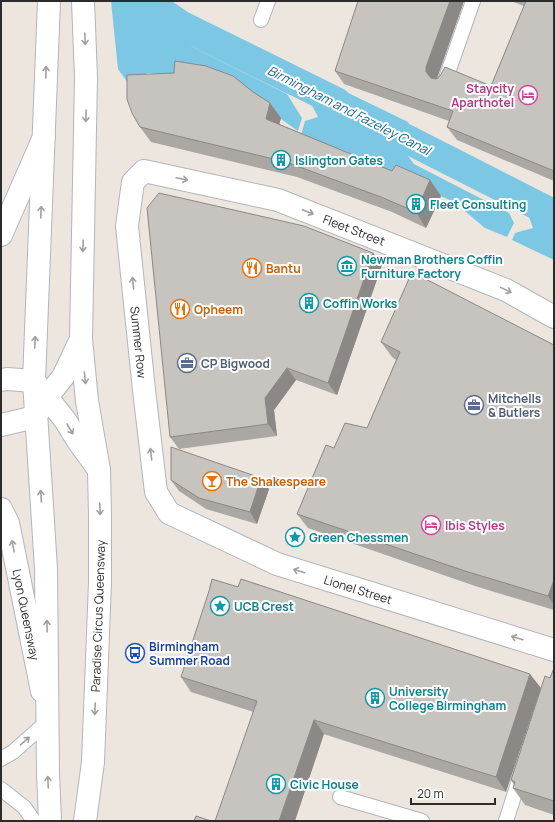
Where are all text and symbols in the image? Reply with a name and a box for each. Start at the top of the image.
one-way arrow [81,32,88,45]
water label: Birmingham and Fazeley Canal [264,61,435,160]
one-way arrow [42,66,50,79]
place label: Staycity Aparthotel [451,80,514,111]
hotel icon: Staycity Aparthotel [517,84,539,106]
one-way arrow [82,109,90,122]
building icon: Islington Gates [270,149,292,171]
place label: Islington Gates [295,152,383,169]
one-way arrow [175,176,188,184]
building icon: Fleet Consulting [405,193,427,215]
place label: Fleet Consulting [430,196,526,213]
one-way arrow [37,206,44,219]
one-way arrow [301,208,313,216]
street label: Fleet Street [320,210,388,250]
one-way arrow [79,239,86,252]
place label: Newman Brothers Coffin Furniture Factory [361,251,503,282]
museum icon: Newman Brothers Coffin Furniture Factory [336,255,358,277]
restaurant icon: Bantu [241,257,263,279]
place label: Bantu [266,260,301,277]
one-way arrow [130,277,137,290]
one-way arrow [500,287,512,295]
building icon: Coffin Works [298,292,320,314]
place label: Coffin Works [323,295,398,312]
restaurant icon: Opheem [169,298,191,320]
place label: Opheem [194,301,243,318]
street label: Summer Row [127,305,151,379]
one-way arrow [31,336,39,349]
office icon: CP Bigwood [176,352,198,374]
place label: CP Bigwood [201,355,270,372]
one-way arrow [81,371,89,384]
place label: Mitchells & Butlers [488,390,542,421]
office icon: Mitchells & Butlers [463,394,485,416]
one-way arrow [67,423,75,435]
one-way arrow [148,448,155,461]
bar icon: The Shakespeare [201,470,223,492]
place label: The Shakespeare [226,473,326,490]
one-way arrow [37,490,44,503]
one-way arrow [96,502,104,515]
hotel icon: Ibis Styles [420,514,442,536]
place label: Ibis Styles [445,517,505,534]
place icon: Green Chessmen [284,526,306,548]
place label: Green Chessmen [309,529,408,546]
street label: Paradise Circus Queensway [87,539,109,692]
one-way arrow [8,540,16,553]
street label: Lyon Queensway [9,567,44,662]
one-way arrow [293,567,306,574]
street label: Lionel Street [322,571,395,608]
place icon: UCB Crest [209,595,231,617]
place label: UCB Crest [234,598,294,615]
one-way arrow [43,620,51,633]
one-way arrow [510,634,523,641]
place label: Birmingham Summer Road [149,638,230,669]
bus stop icon: Birmingham Summer Road [124,642,146,664]
place label: University College Birmingham [389,683,506,714]
building icon: University College Birmingham [364,687,386,709]
one-way arrow [91,702,99,715]
one-way arrow [20,737,31,746]
building icon: Civic House [265,773,287,795]
one-way arrow [45,776,52,789]
place label: Civic House [290,776,359,793]
scale bar [411,780,495,806]
text: 20 m [417,785,444,802]

